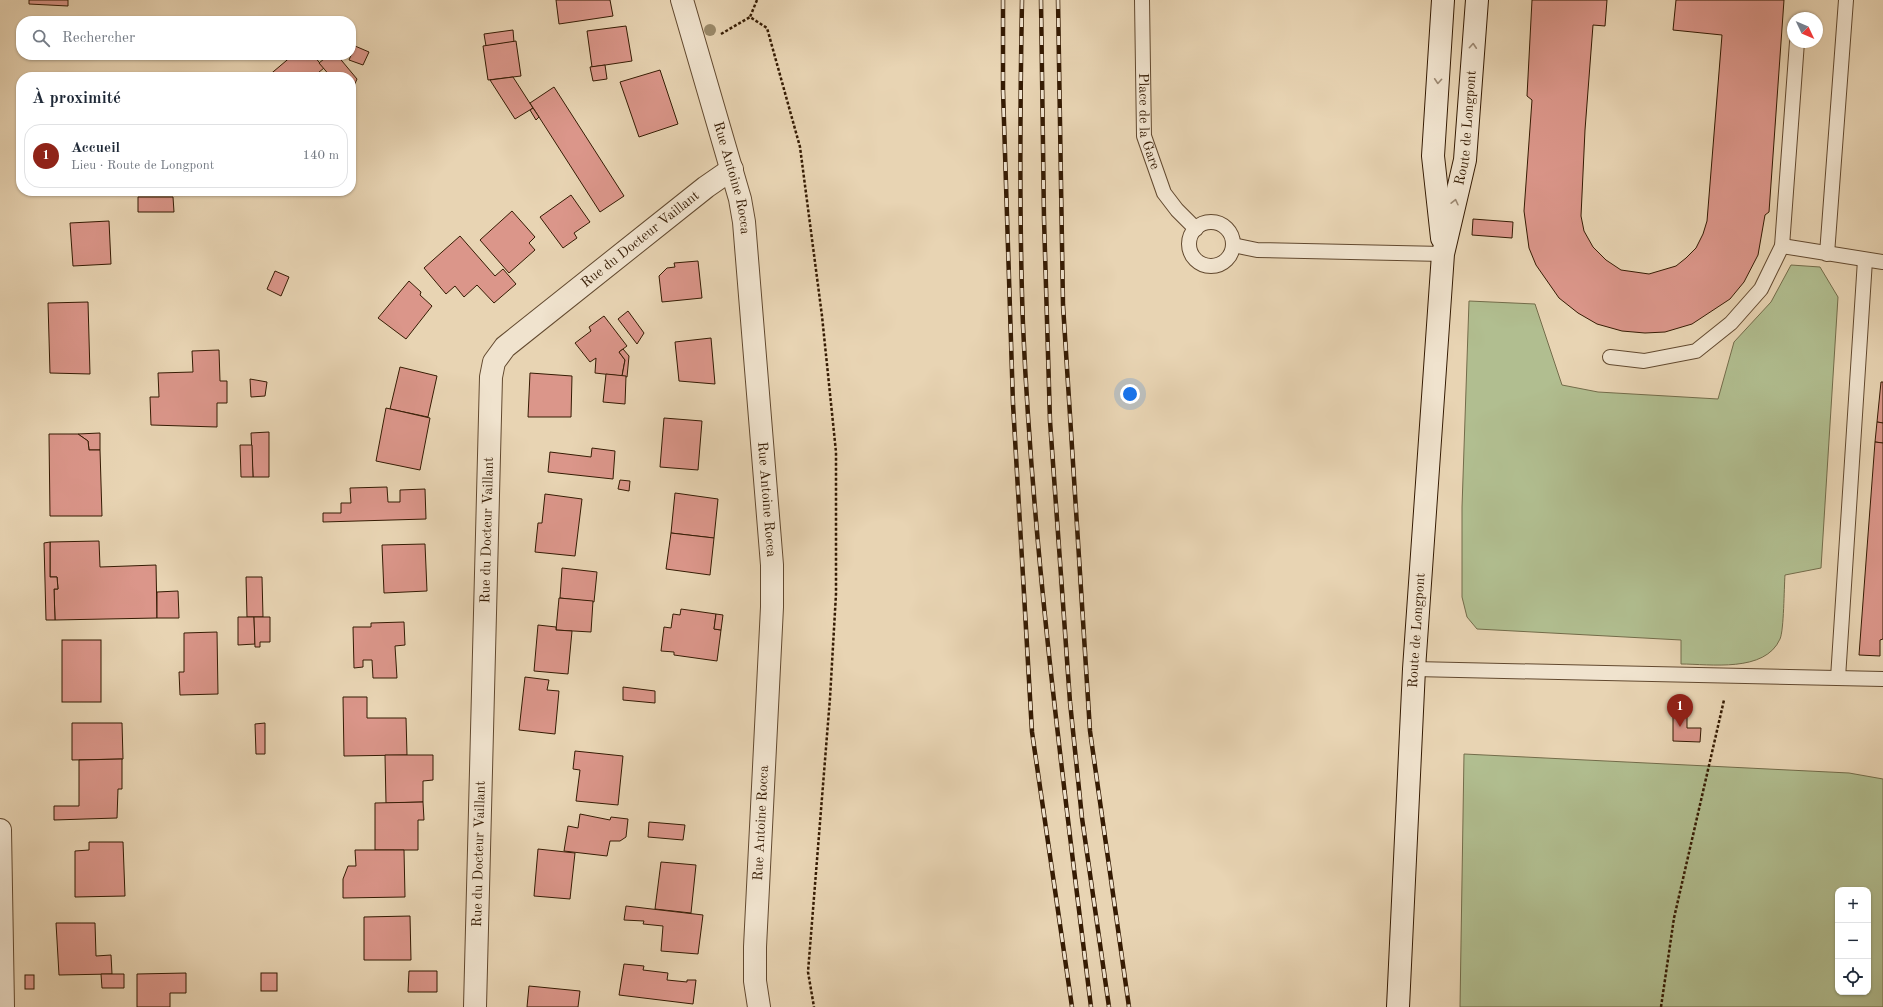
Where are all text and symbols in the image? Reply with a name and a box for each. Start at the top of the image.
north arrow [1787,12,1823,48]
search box [16,16,356,60]
icon: search [30,27,52,49]
text: Rechercher [62,31,135,46]
one-way arrow [1469,42,1478,49]
street label: Route de Longpont [1452,70,1479,187]
street label: Place de la Gare [1136,73,1162,171]
one-way arrow [1433,78,1442,84]
text: À proximité [32,90,121,107]
street label: Rue Antoine Rocca [711,120,752,235]
text: Accueil [71,141,120,156]
text: 1 [42,149,50,162]
text: 140 m [302,149,339,162]
text: Lieu · Route de Longpont [71,159,214,172]
street label: Rue du Docteur Vaillant [579,188,702,290]
one-way arrow [1451,199,1459,205]
your location [1120,384,1140,404]
street label: Rue Antoine Rocca [755,441,778,558]
street label: Rue du Docteur Vaillant [478,457,496,604]
street label: Route de Longpont [1406,572,1428,688]
pin: 1 [1667,694,1693,727]
street label: Rue Antoine Rocca [751,765,771,881]
street label: Rue du Docteur Vaillant [470,781,488,927]
map controls [1835,887,1871,995]
button: + [1835,887,1871,923]
button: − [1835,923,1871,959]
button: locate [1835,959,1871,995]

